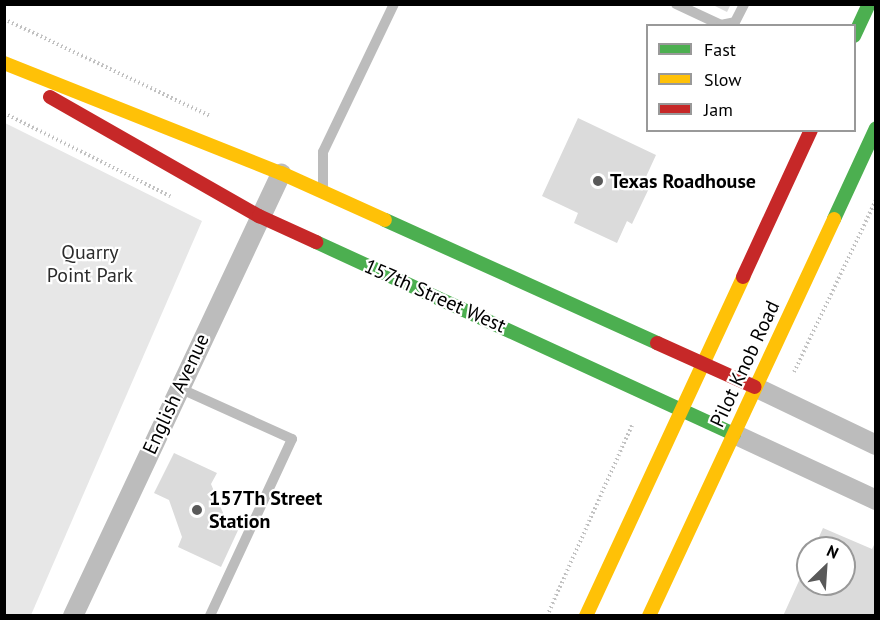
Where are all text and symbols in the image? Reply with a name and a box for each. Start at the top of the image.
legend [646,24,856,132]
text: Fast [704,38,736,61]
text: Slow [704,68,742,91]
text: Jam [704,98,733,121]
place label: Texas Roadhouse [610,169,756,193]
marker: Texas Roadhouse [591,174,605,188]
park label: Quarry Point Park [47,240,133,287]
street label: 157th Street West [360,254,510,338]
street label: Pilot Knob Road [705,297,785,431]
street label: English Avenue [137,330,215,458]
place label: 157Th Street Station [209,486,322,533]
marker: 157Th Street Station [190,503,204,517]
north arrow [796,536,856,596]
text: N [824,540,842,563]

